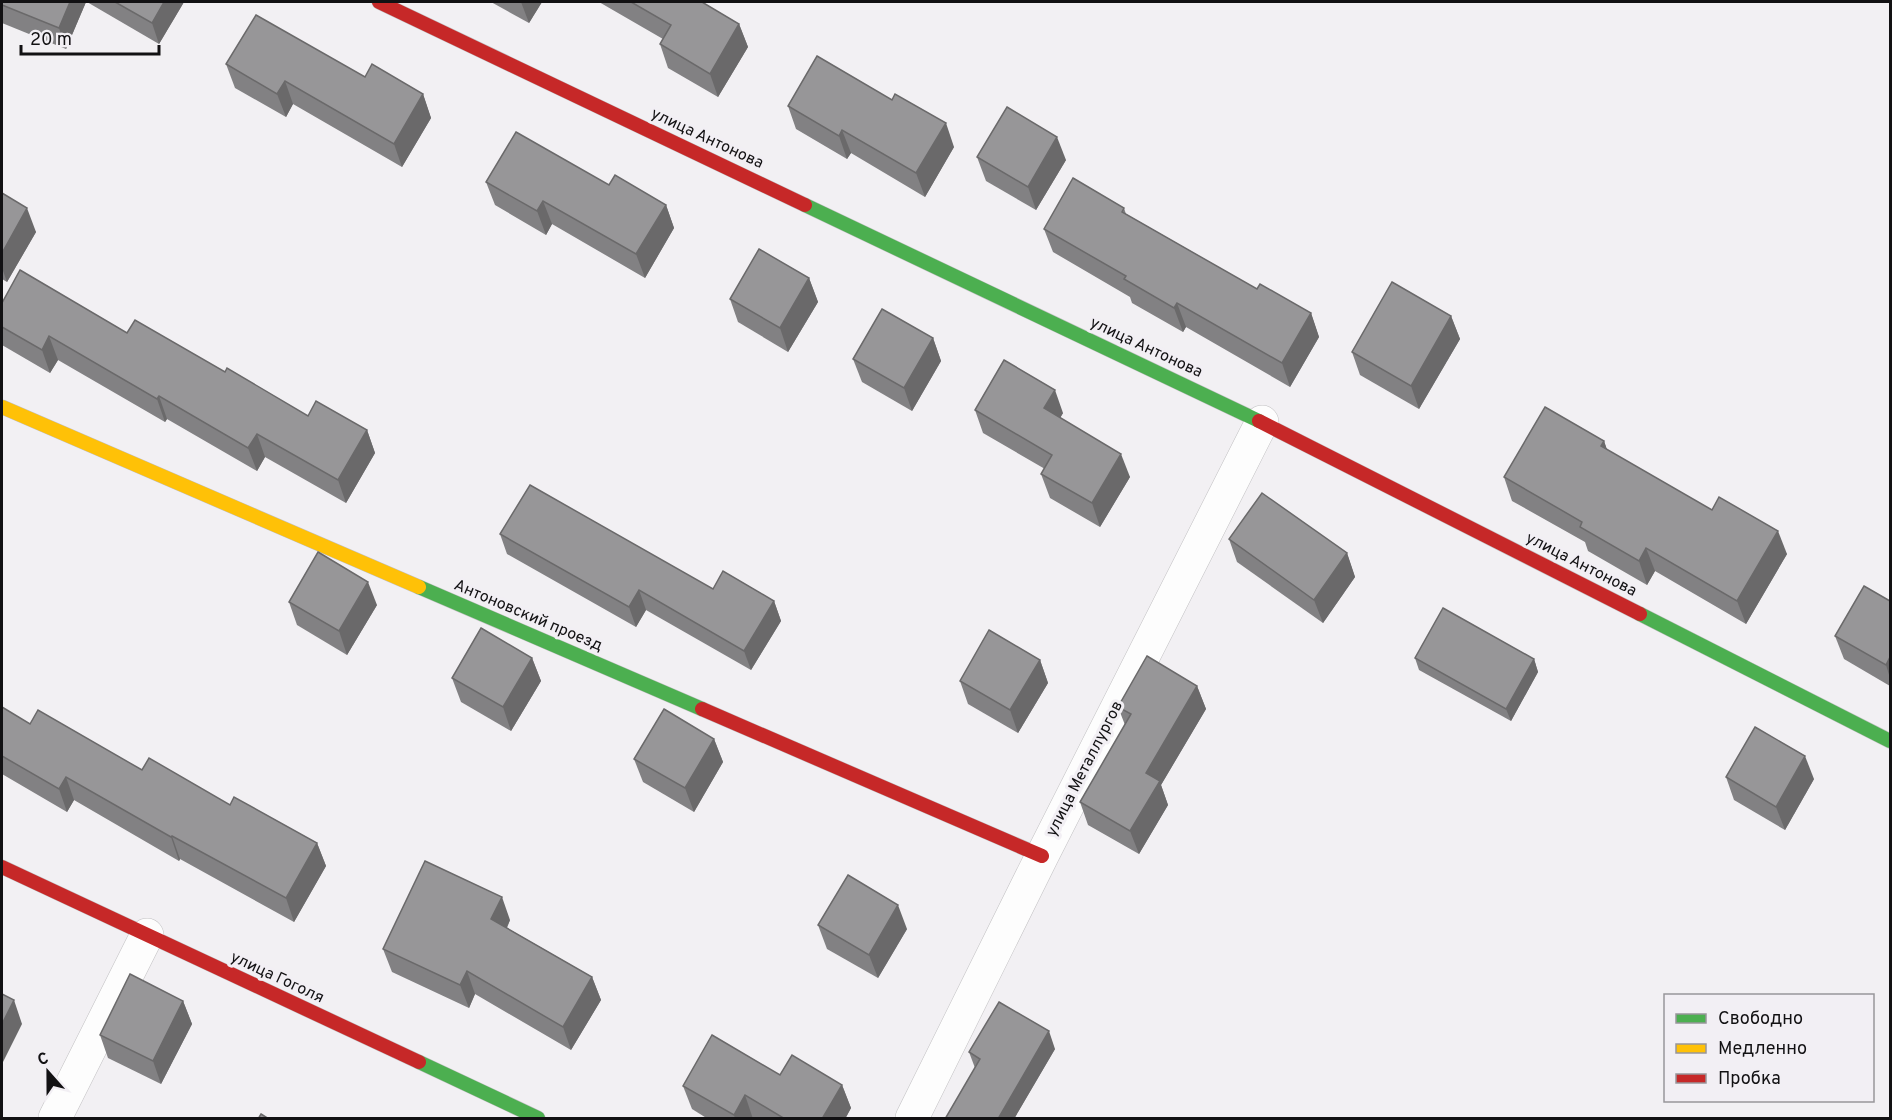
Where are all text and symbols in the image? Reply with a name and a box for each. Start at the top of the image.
scale bar [21,18,159,56]
text: 20 m [30,29,72,52]
street label: улица Антонова [648,104,766,174]
street label: улица Антонова [1087,313,1205,383]
street label: улица Антонова [1522,528,1640,602]
street label: Антоновский проезд [451,576,605,656]
street label: улица Металлургов [1042,698,1128,840]
street label: улица Гоголя [227,948,327,1008]
legend [1664,994,1874,1102]
text: Свободно [1718,1008,1803,1031]
text: Медленно [1718,1038,1807,1061]
north arrow [18,1042,78,1102]
text: С [35,1049,52,1071]
text: Пробка [1718,1068,1781,1091]

